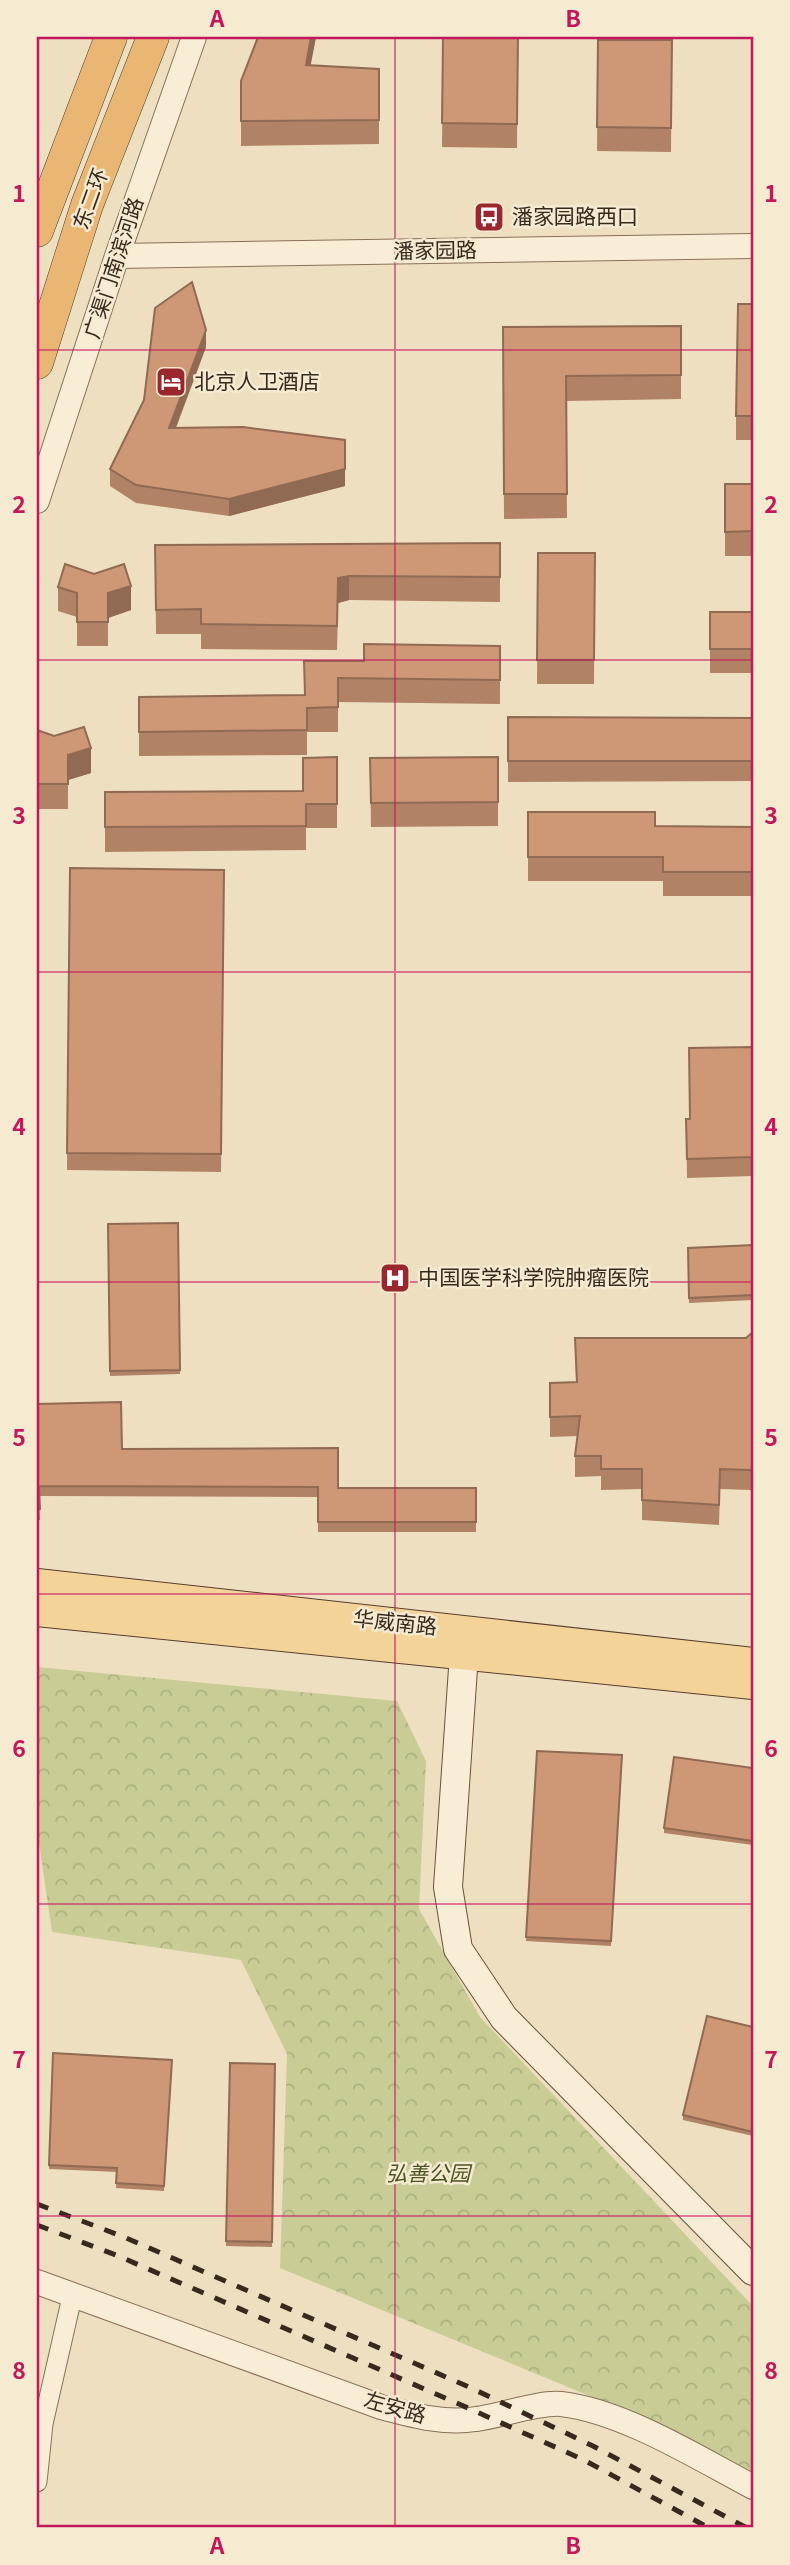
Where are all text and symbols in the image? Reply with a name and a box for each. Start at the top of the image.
text: A [209,0,225,34]
text: B [565,0,581,34]
street label: 东二环 [64,164,114,233]
text: 1 [12,175,26,209]
text: 1 [764,175,778,209]
street label: 广渠门南滨河路 [75,193,149,342]
bus stop icon: 潘家园路西口 [472,200,506,234]
place label: 潘家园路西口 [512,200,638,230]
street label: 潘家园路 [393,233,477,265]
hotel icon: 北京人卫酒店 [154,365,188,399]
place label: 北京人卫酒店 [194,365,320,395]
text: 2 [12,486,26,520]
text: 2 [764,486,778,520]
text: 3 [12,797,26,831]
text: 3 [764,797,778,831]
text: 4 [12,1108,26,1142]
text: 4 [764,1108,778,1142]
hospital icon: 中国医学科学院肿瘤医院 [378,1261,412,1295]
place label: 中国医学科学院肿瘤医院 [418,1261,649,1291]
text: 5 [12,1419,26,1453]
text: 5 [764,1419,778,1453]
street label: 华威南路 [352,1602,439,1640]
text: 6 [12,1730,26,1764]
text: 6 [764,1730,778,1764]
text: 7 [12,2041,26,2075]
text: 7 [764,2041,778,2075]
park label: 弘善公园 [386,2157,473,2187]
text: 8 [12,2352,26,2386]
text: 8 [764,2352,778,2386]
street label: 左安路 [361,2383,430,2429]
text: A [209,2527,225,2561]
text: B [565,2527,581,2561]

